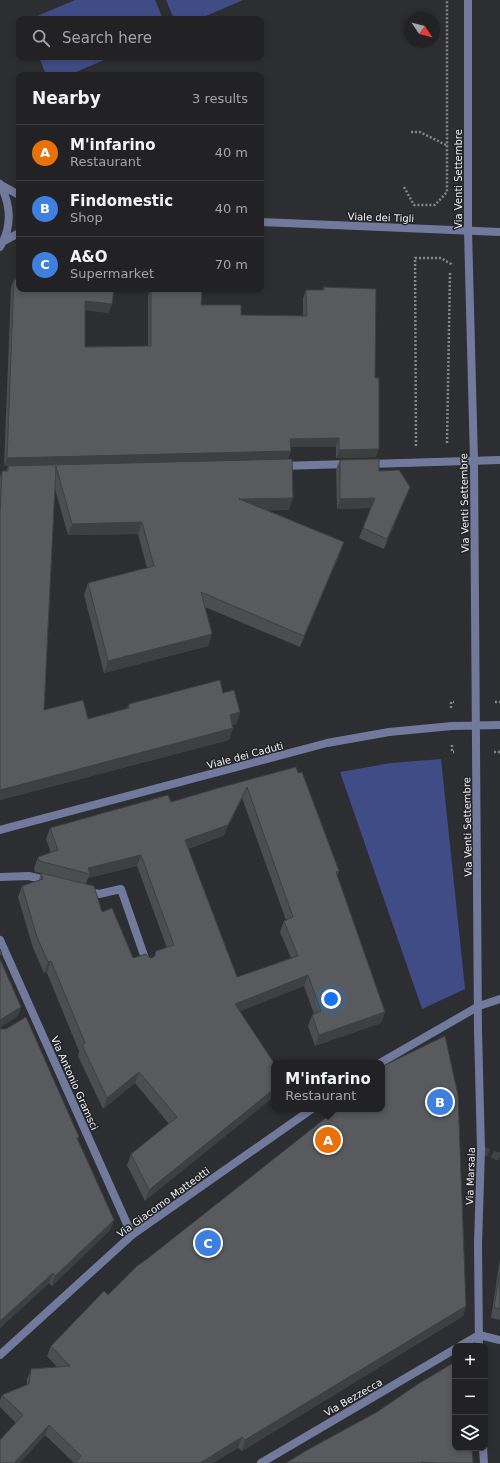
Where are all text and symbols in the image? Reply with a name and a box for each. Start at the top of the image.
north arrow [404,12,440,48]
search box [16,16,264,60]
icon: search [30,27,52,49]
text: Search here [62,29,152,47]
text: Nearby [32,88,101,108]
text: 3 results [192,91,248,106]
street label: Via Venti Settembre [453,129,464,229]
text: M'infarino [70,136,156,154]
text: A [40,145,50,160]
text: 40 m [215,145,248,160]
text: Restaurant [70,154,141,169]
text: Findomestic [70,192,173,210]
text: B [40,201,50,216]
text: 40 m [215,201,248,216]
text: Shop [70,210,103,225]
street label: Viale dei Tigli [348,211,414,224]
text: A&O [70,248,107,266]
text: C [40,257,50,272]
text: 70 m [215,257,248,272]
text: Supermarket [70,266,154,281]
street label: Via Venti Settembre [458,453,471,553]
street label: Viale dei Caduti [206,740,285,771]
street label: Via Venti Settembre [461,777,474,877]
your location [321,989,341,1009]
street label: Via Antonio Gramsci [49,1035,100,1132]
popup [271,1060,385,1112]
text: M'infarino [285,1070,371,1088]
pin: B [427,1087,453,1117]
text: Restaurant [285,1088,356,1103]
pin: A [315,1125,341,1155]
street label: Via Marsala [464,1147,477,1205]
street label: Via Giacomo Matteotti [115,1165,212,1240]
pin: C [195,1228,221,1258]
map controls [452,1343,488,1451]
button: + [452,1343,488,1379]
street label: Via Bezzecca [322,1376,384,1419]
button: − [452,1379,488,1415]
button: layers [452,1415,488,1451]

